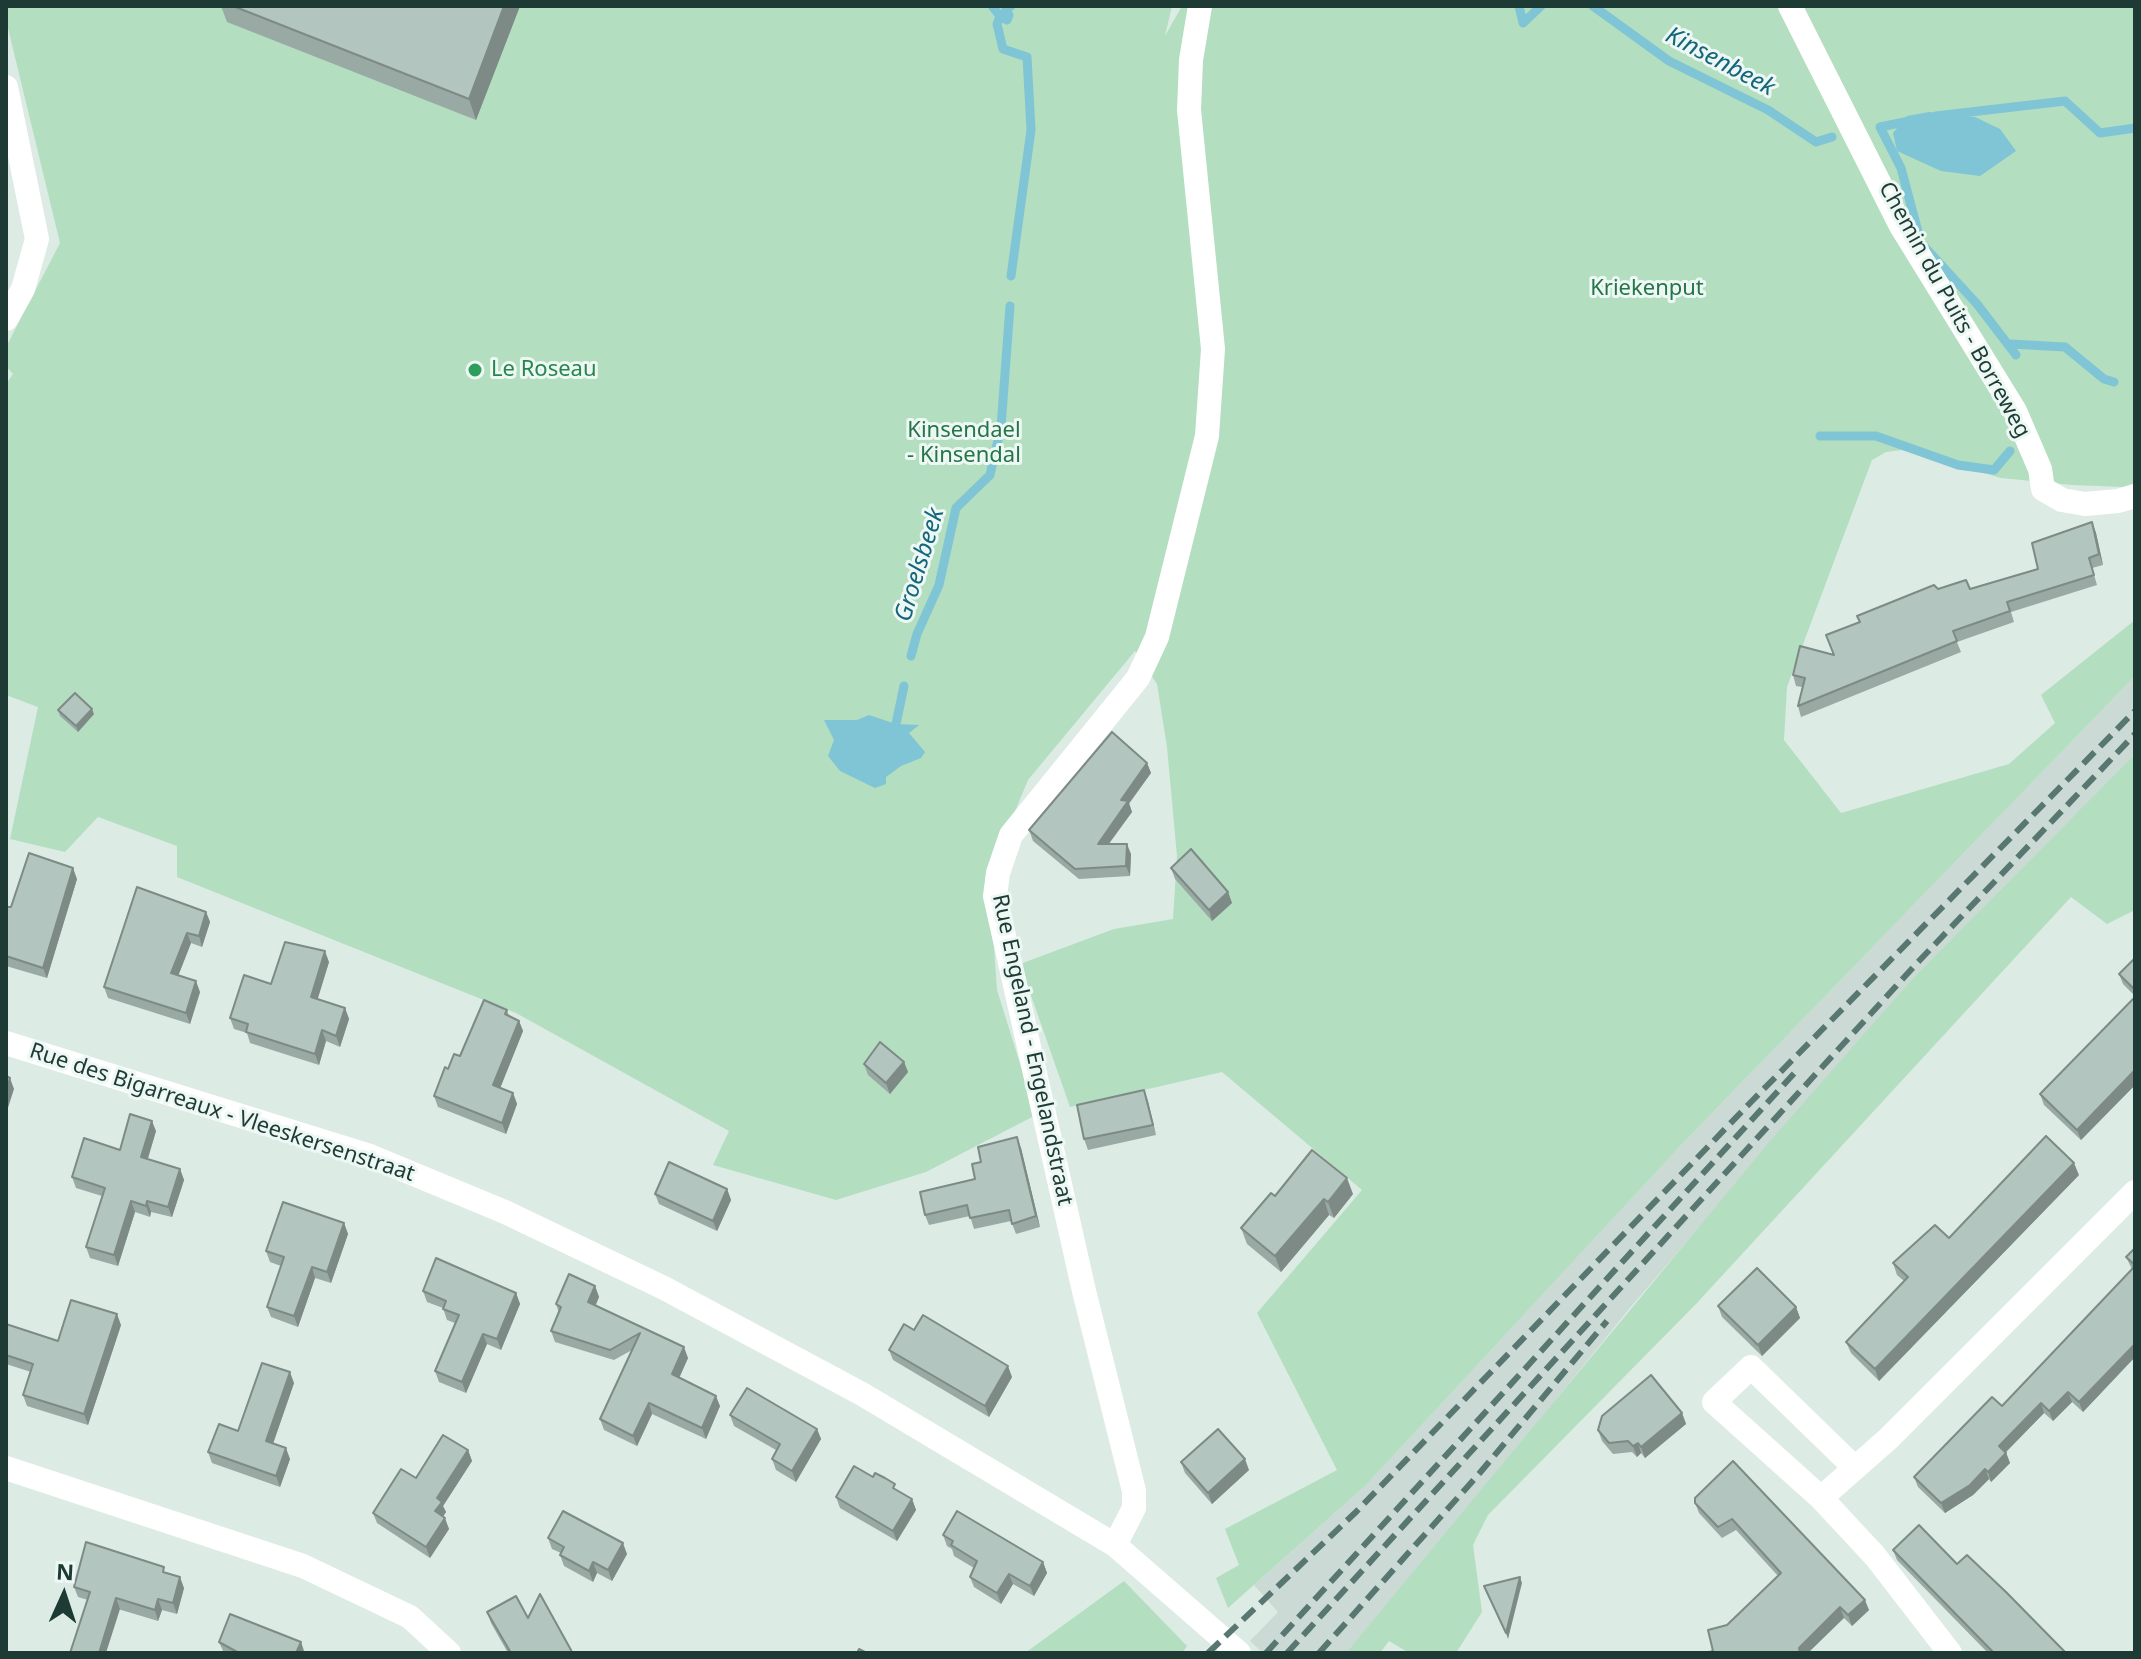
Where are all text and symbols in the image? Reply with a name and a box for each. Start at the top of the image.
water label: Kinsenbeek [1660,21,1780,103]
street label: Chemin du Puits - Borreweg [1873,177,2035,443]
park label: Kriekenput [1590,276,1704,302]
place label: Le Roseau [491,357,597,383]
marker: Le Roseau [466,361,484,379]
park label: Kinsendael - Kinsendal [907,418,1021,470]
water label: Groelsbeek [889,505,951,625]
street label: Rue Engeland - Engelandstraat [986,892,1078,1208]
street label: Rue des Bigarreaux - Vleeskersenstraat [26,1038,418,1188]
north arrow [24,1555,104,1635]
text: N [56,1556,75,1586]

